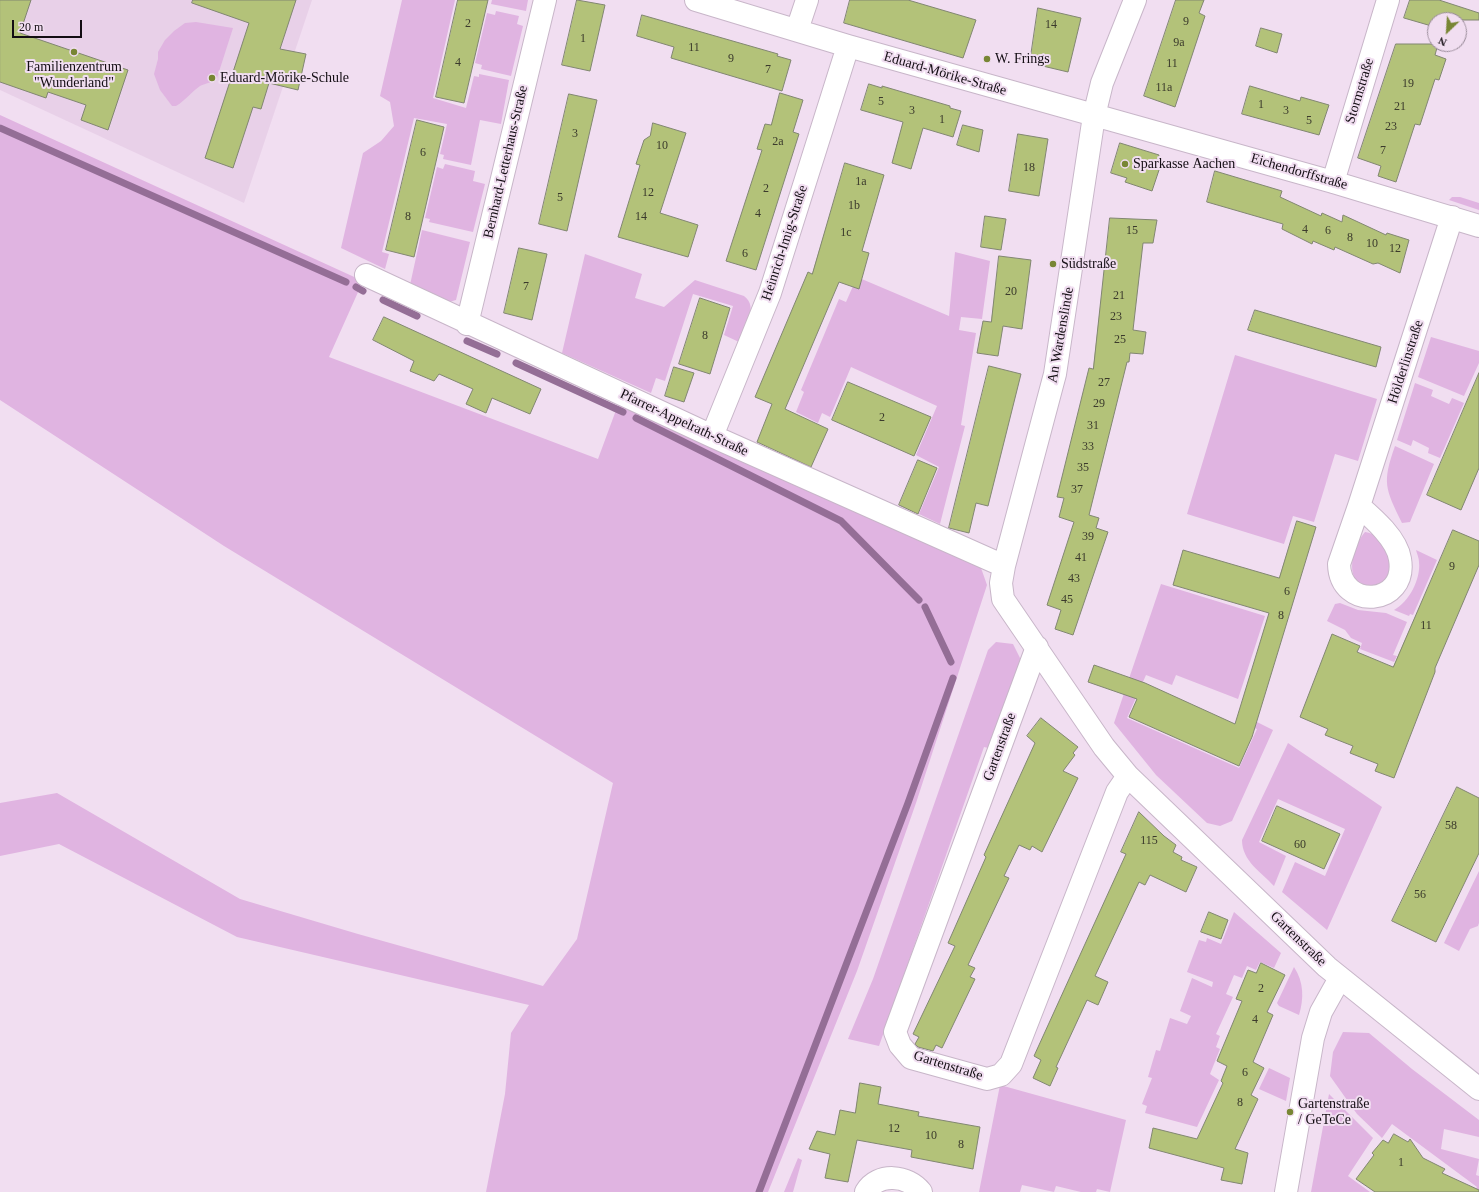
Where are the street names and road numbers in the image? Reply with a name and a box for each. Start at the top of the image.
street label: Eduard-Mörike-Straße [882,48,1008,100]
street label: Stormstraße [1342,56,1378,126]
street label: Bernhard-Letterhaus-Straße [480,84,532,240]
street label: Eichendorffstraße [1249,150,1349,194]
street label: Heinrich-Imig-Straße [758,183,812,303]
street label: An Wardenslinde [1044,286,1078,384]
street label: Hölderlinstraße [1385,318,1427,406]
street label: Pfarrer-Appelrath-Straße [617,386,751,460]
street label: Gartenstraße [980,711,1020,783]
street label: Gartenstraße [1266,908,1330,970]
street label: Gartenstraße [911,1048,985,1084]

